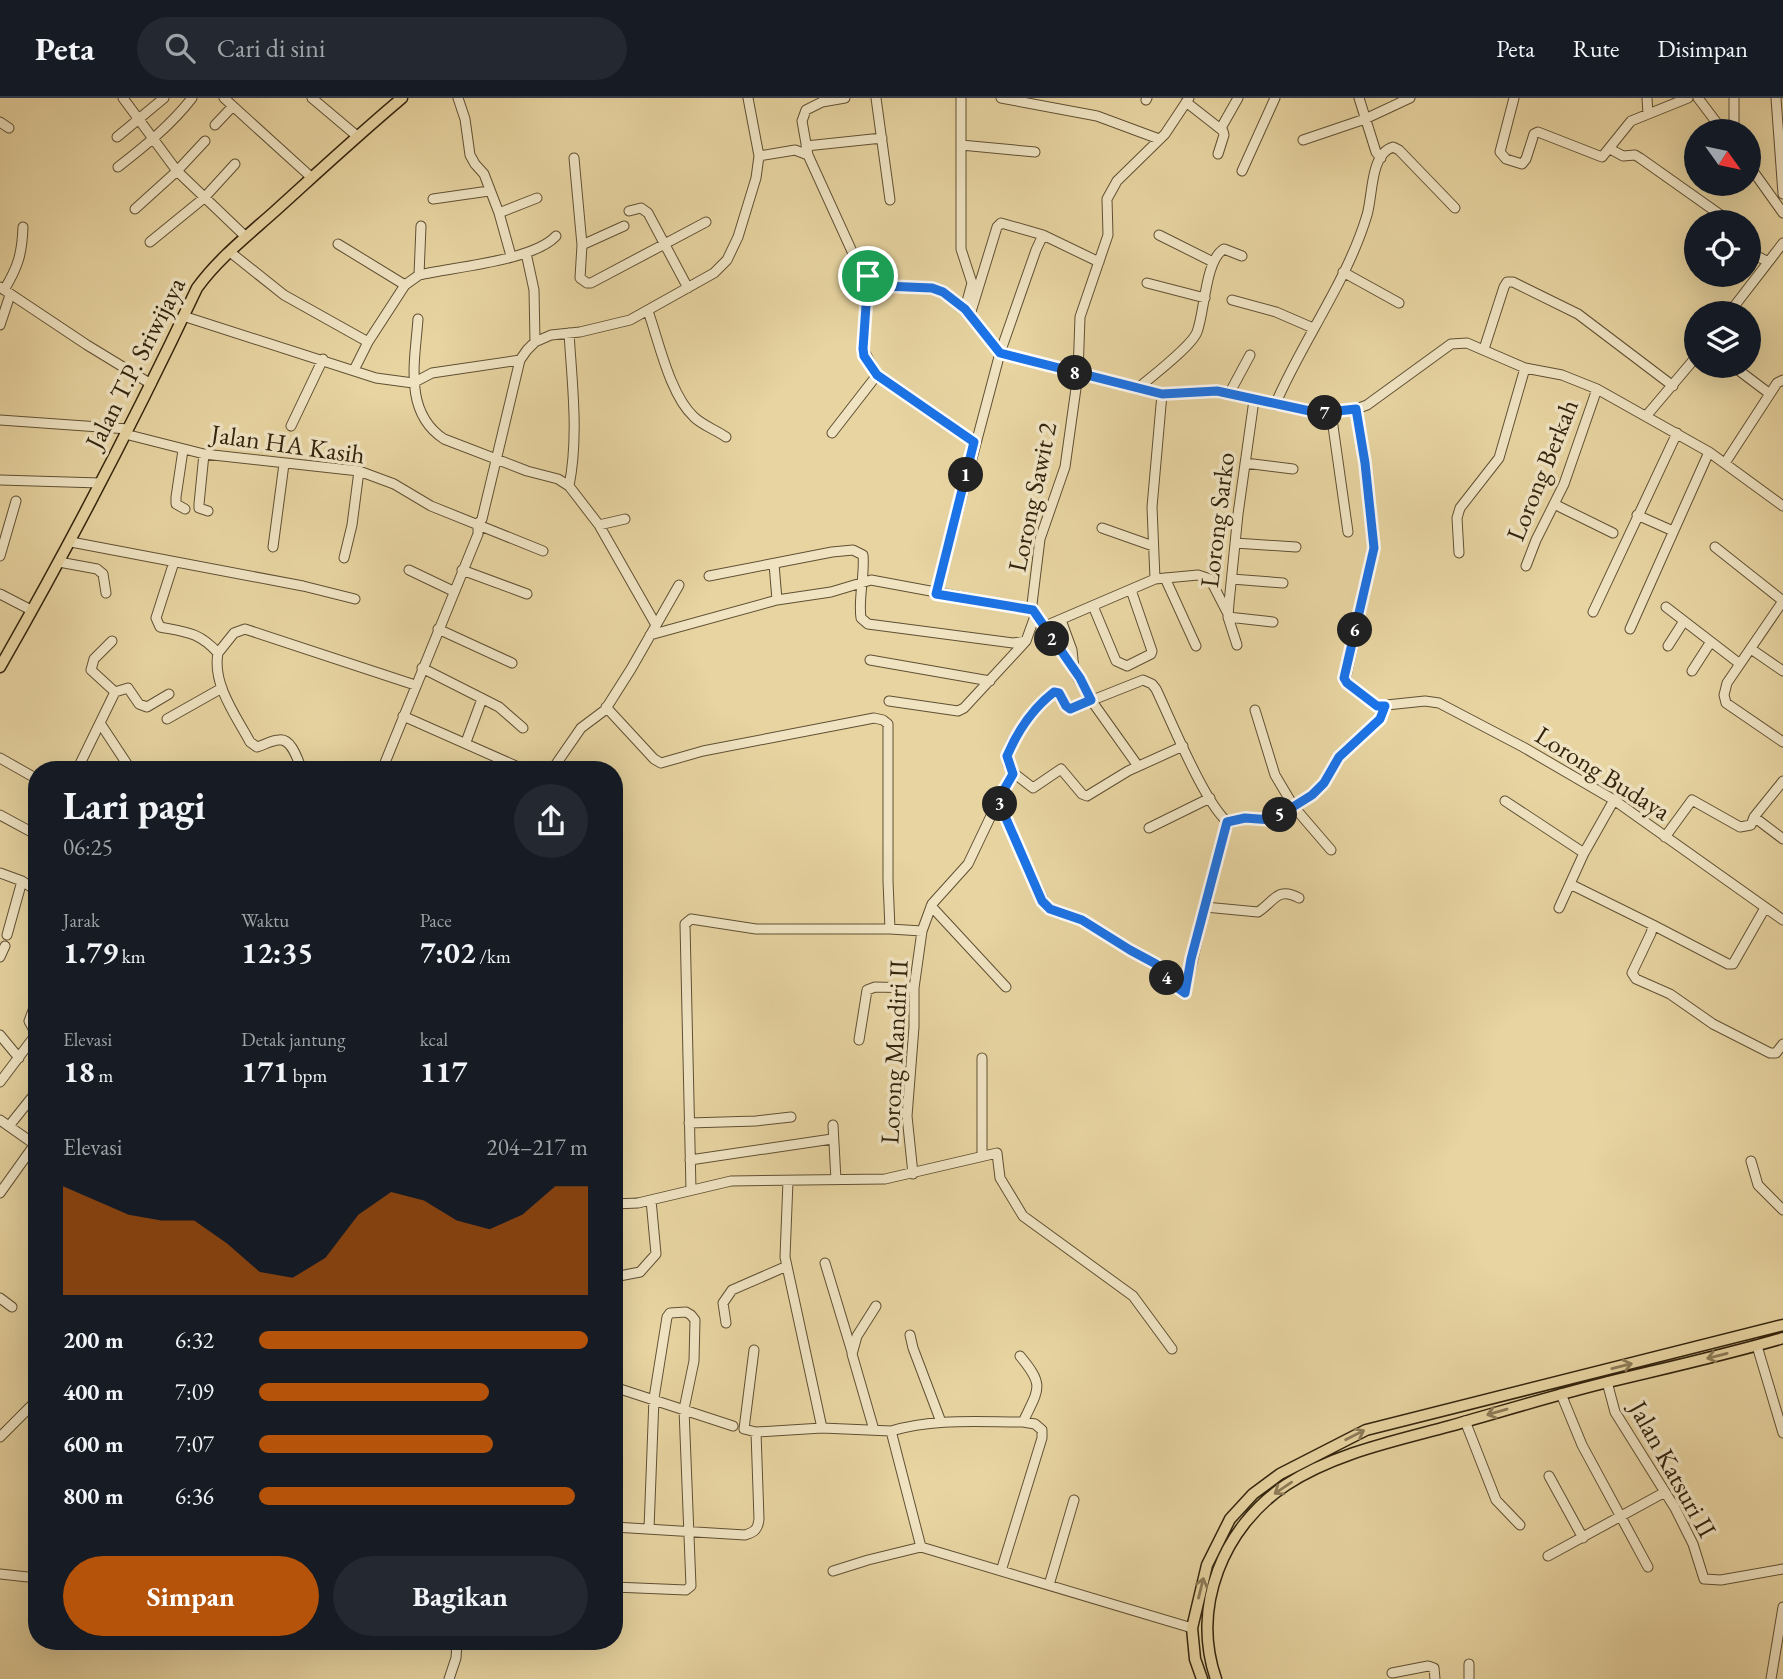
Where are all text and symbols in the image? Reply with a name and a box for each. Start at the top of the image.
search box [137,17,627,80]
text: Peta [35,27,95,70]
icon: search [161,29,199,67]
text: Cari di sini [217,31,325,65]
text: Peta [1496,33,1535,64]
text: Rute [1573,33,1619,64]
text: Disimpan [1657,33,1748,64]
north arrow [1684,119,1760,196]
map controls [1684,119,1761,378]
button: locate [1684,210,1761,287]
pin [838,246,898,306]
icon: arrive [849,257,887,295]
street label: Jalan T.P. Sriwijaya [76,271,193,456]
button: layers [1684,301,1761,378]
pin: 8 [1058,356,1092,390]
text: 8 [1069,360,1080,385]
street label: Lorong Berkah [1498,394,1586,546]
pin: 7 [1308,396,1342,430]
text: 7 [1319,400,1330,425]
street label: Jalan HA Kasih [207,416,367,472]
street label: Lorong Sawit 2 [1000,419,1065,575]
street label: Lorong Sarko [1192,450,1242,590]
pin: 1 [948,458,984,492]
text: 1 [960,462,971,487]
pin: 6 [1338,612,1372,648]
text: 6 [1349,617,1360,642]
pin: 2 [1034,622,1070,656]
text: 2 [1046,626,1057,651]
street label: Lorong Budaya [1529,718,1678,828]
text: Lari pagi [63,781,206,830]
button: share [514,784,588,858]
pin: 3 [982,786,1018,822]
text: 3 [994,791,1005,816]
pin: 5 [1262,798,1298,832]
text: 5 [1274,802,1285,827]
text: 06:25 [63,832,113,862]
text: Jarak [63,908,100,933]
text: Waktu [241,908,289,933]
text: Pace [420,908,452,933]
text: 1.79 [63,933,118,972]
text: 12:35 [241,933,313,972]
text: 7:02 [420,933,476,972]
text: km [118,944,146,969]
text: /km [476,944,511,969]
street label: Lorong Mandiri II [872,959,916,1145]
pin: 4 [1150,960,1184,996]
text: 4 [1161,965,1172,990]
text: Elevasi [63,1027,112,1052]
text: Detak jantung [241,1027,346,1052]
text: kcal [420,1027,448,1052]
text: 18 [63,1052,95,1091]
text: 171 [241,1052,289,1091]
text: 117 [420,1052,467,1091]
text: m [95,1063,113,1088]
text: bpm [289,1063,327,1088]
text: Elevasi [63,1132,122,1162]
text: 204–217 m [487,1132,588,1162]
text: 200 m [63,1325,124,1355]
text: 6:32 [175,1325,214,1355]
one-way arrow [1706,1349,1729,1363]
one-way arrow [1610,1358,1633,1372]
text: 400 m [63,1377,124,1407]
text: 7:09 [175,1377,214,1407]
street label: Jalan Katsuri II [1621,1393,1725,1543]
one-way arrow [1486,1407,1508,1420]
one-way arrow [1344,1428,1365,1442]
text: 600 m [63,1429,124,1459]
text: 7:07 [175,1429,214,1459]
text: 800 m [63,1481,124,1511]
text: 6:36 [175,1481,214,1511]
one-way arrow [1274,1481,1294,1495]
button: Simpan [63,1556,319,1636]
button: Bagikan [333,1556,588,1636]
one-way arrow [1195,1578,1208,1600]

